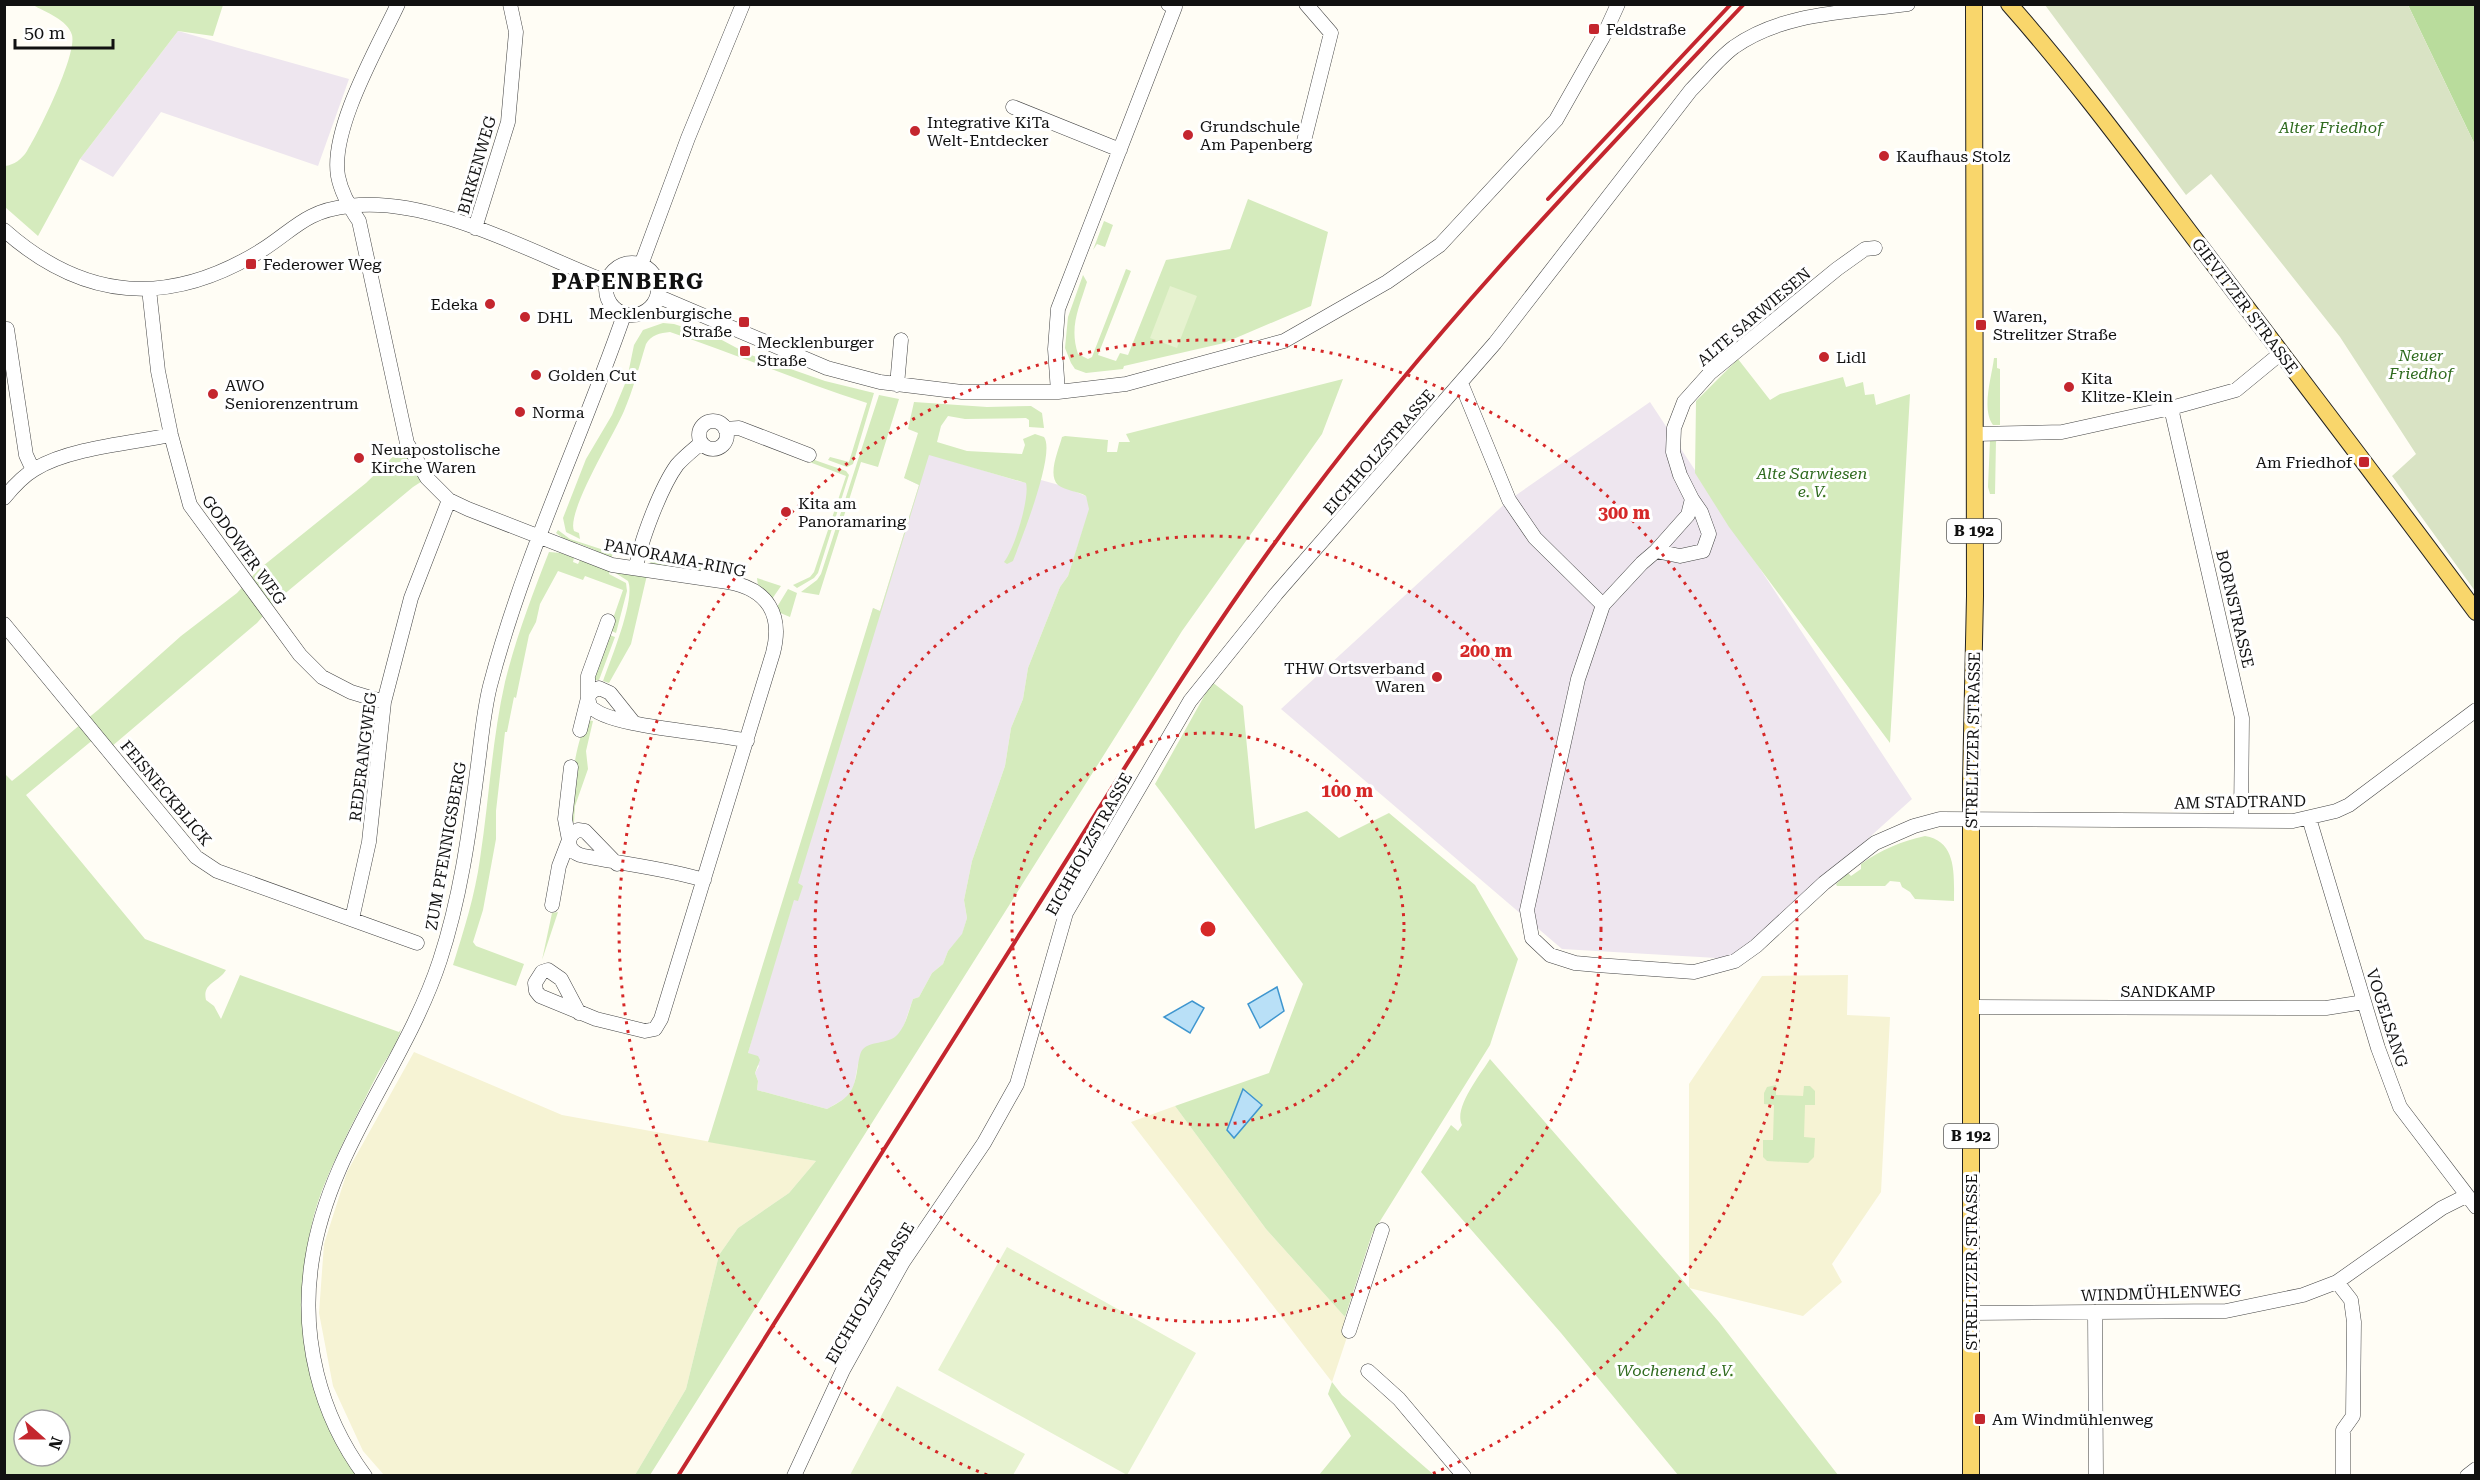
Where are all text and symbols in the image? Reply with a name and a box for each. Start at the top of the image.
scale bar [15,12,112,50]
place label: Feldstraße [1606,20,1686,39]
text: 50 m [24,22,65,43]
marker: Feldstraße [1587,22,1601,36]
street label: BIRKENWEG [454,113,500,216]
place label: Integrative KiTa Welt-Entdecker [927,113,1050,150]
place label: Grundschule Am Papenberg [1200,117,1313,154]
park label: Alter Friedhof [2278,118,2385,137]
marker: Integrative KiTa Welt-Entdecker [908,124,922,138]
marker: Grundschule Am Papenberg [1181,128,1195,142]
place label: Kaufhaus Stolz [1896,147,2011,166]
marker: Kaufhaus Stolz [1877,149,1891,163]
street label: GIEVITZER STRASSE [2188,234,2302,378]
place label: Federower Weg [263,255,382,274]
marker: Federower Weg [244,257,258,271]
street label: ALTE SARWIESEN [1693,264,1815,370]
district label: PAPENBERG [551,269,705,294]
place label: Edeka [431,295,478,314]
marker: Edeka [483,297,497,311]
place label: Mecklenburgische Straße [589,304,732,341]
place label: Waren, Strelitzer Straße [1993,307,2117,344]
place label: DHL [537,308,573,327]
marker: DHL [518,310,532,324]
marker: Mecklenburgische Straße [737,315,751,329]
marker: Waren, Strelitzer Straße [1974,318,1988,332]
place label: Mecklenburger Straße [757,333,875,370]
marker: Mecklenburger Straße [738,344,752,358]
park label: Neuer Friedhof [2388,346,2455,383]
place label: Lidl [1836,348,1866,367]
marker: Lidl [1817,350,1831,364]
place label: Golden Cut [548,366,636,385]
marker: Golden Cut [529,368,543,382]
place label: Kita Klitze-Klein [2081,369,2173,406]
place label: AWO Seniorenzentrum [225,376,359,413]
marker: Kita Klitze-Klein [2062,380,2076,394]
street label: EICHHOLZSTRASSE [1319,385,1439,519]
marker: AWO Seniorenzentrum [206,387,220,401]
place label: Norma [532,403,585,422]
marker: Norma [513,405,527,419]
place label: Neuapostolische Kirche Waren [371,440,501,477]
marker: Neuapostolische Kirche Waren [352,451,366,465]
place label: Am Friedhof [2256,453,2353,472]
marker: Am Friedhof [2357,455,2371,469]
park label: Alte Sarwiesen e. V. [1756,464,1867,501]
street label: GODOWER WEG [198,492,290,609]
place label: Kita am Panoramaring [798,494,907,531]
text: 300 m [1598,502,1651,523]
marker: Kita am Panoramaring [779,505,793,519]
road number: B 192 [1947,519,2001,543]
street label: PANORAMA-RING [603,535,748,581]
street label: BORNSTRASSE [2212,548,2258,670]
text: 200 m [1460,640,1513,661]
street label: STRELITZER STRASSE [1962,651,1984,829]
place label: THW Ortsverband Waren [1284,659,1425,696]
marker: THW Ortsverband Waren [1430,670,1444,684]
street label: REDERANGWEG [346,691,380,823]
street label: FEISNECKBLICK [116,736,216,850]
street label: ZUM PFENNIGSBERG [422,760,470,932]
street label: EICHHOLZSTRASSE [1042,769,1136,919]
text: 100 m [1321,780,1374,801]
street label: AM STADTRAND [2174,791,2306,813]
centre of rings [1198,919,1218,939]
street label: VOGELSANG [2362,966,2412,1070]
street label: SANDKAMP [2121,982,2215,1001]
road number: B 192 [1944,1124,1998,1148]
street label: STRELITZER STRASSE [1962,1174,1981,1350]
street label: EICHHOLZSTRASSE [822,1219,918,1367]
street label: WINDMÜHLENWEG [2080,1281,2242,1305]
park label: Wochenend e.V. [1616,1361,1734,1380]
north arrow [12,1408,72,1468]
place label: Am Windmühlenweg [1992,1410,2154,1429]
marker: Am Windmühlenweg [1973,1412,1987,1426]
text: N [44,1434,67,1452]

